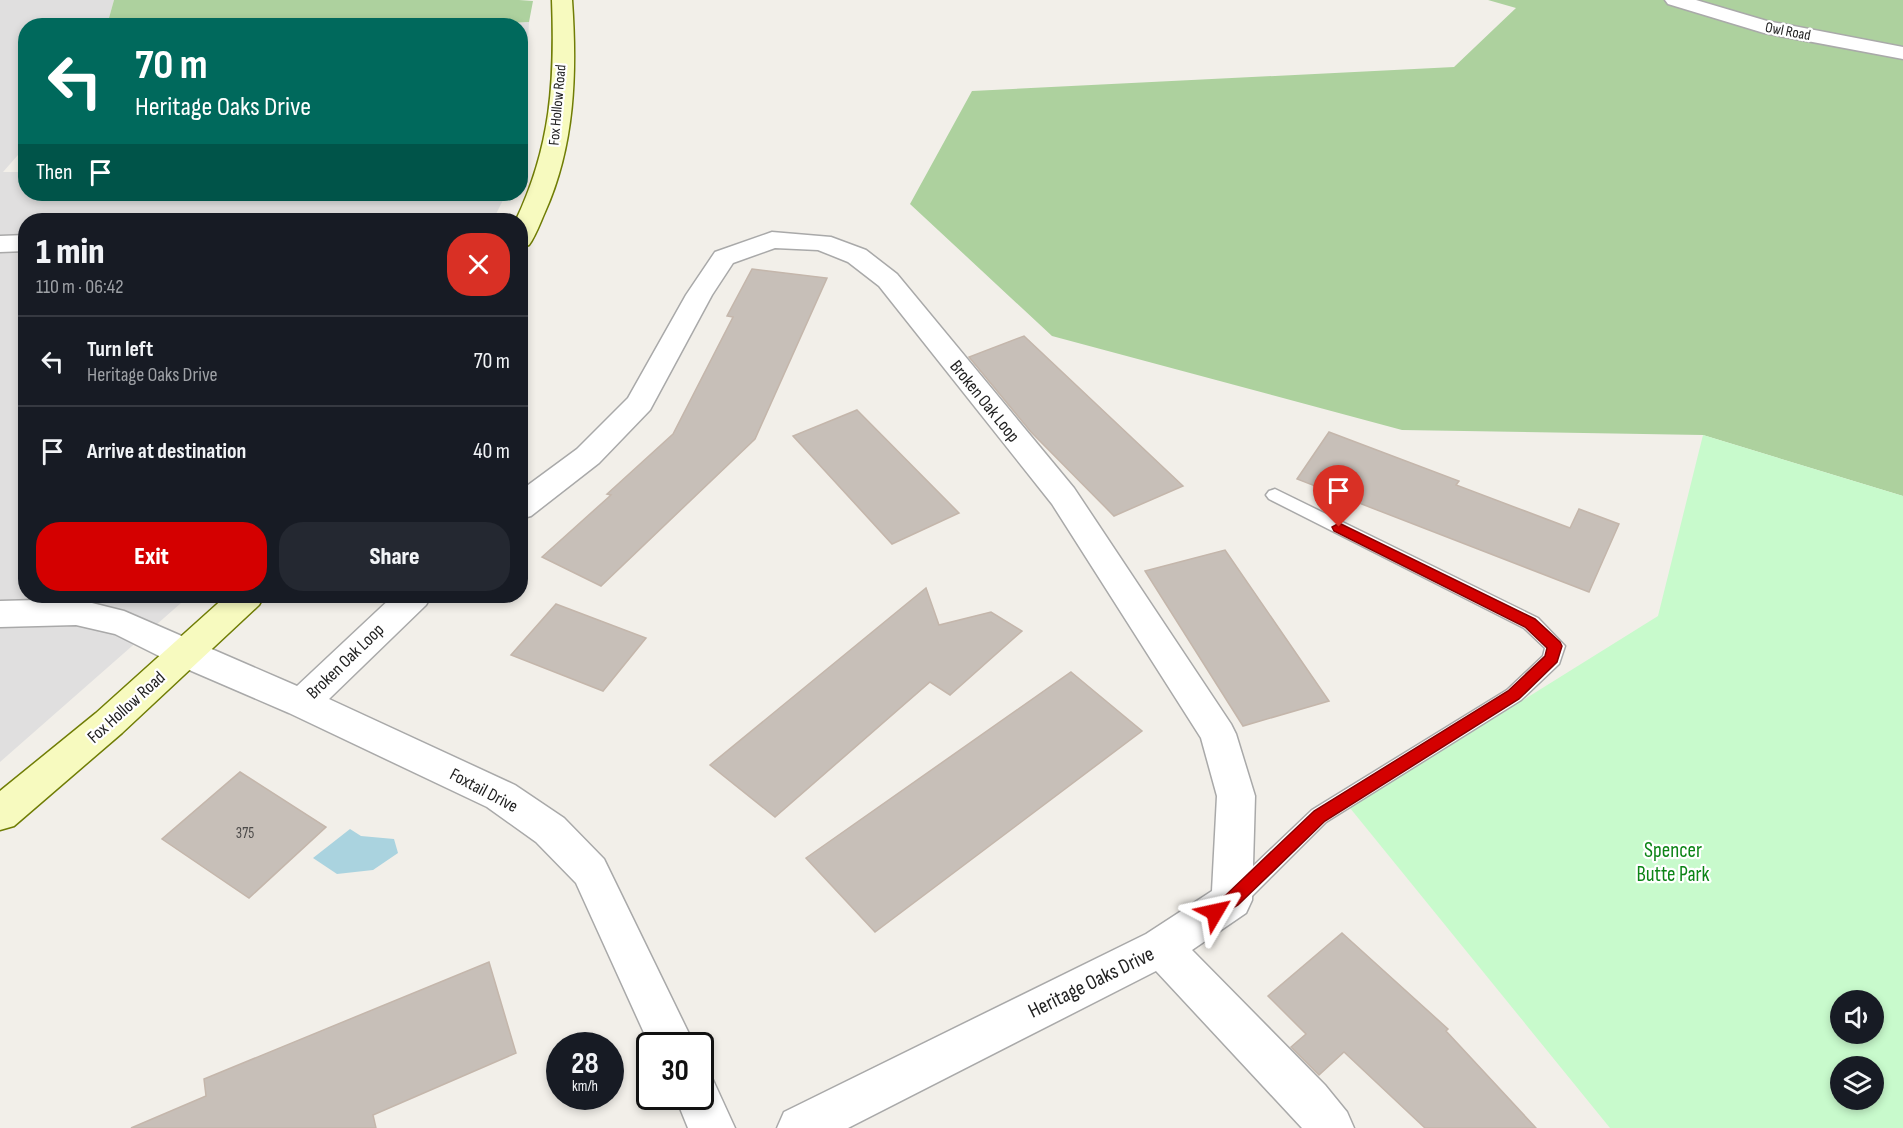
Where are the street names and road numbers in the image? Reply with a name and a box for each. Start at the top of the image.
street label: Owl Road [1764,18,1812,45]
street label: Fox Hollow Road [545,64,570,146]
street label: Broken Oak Loop [945,356,1024,446]
street label: Broken Oak Loop [302,619,388,703]
street label: Fox Hollow Road [83,667,169,748]
street label: Foxtail Drive [446,764,521,817]
street label: Heritage Oaks Drive [1024,941,1158,1024]

